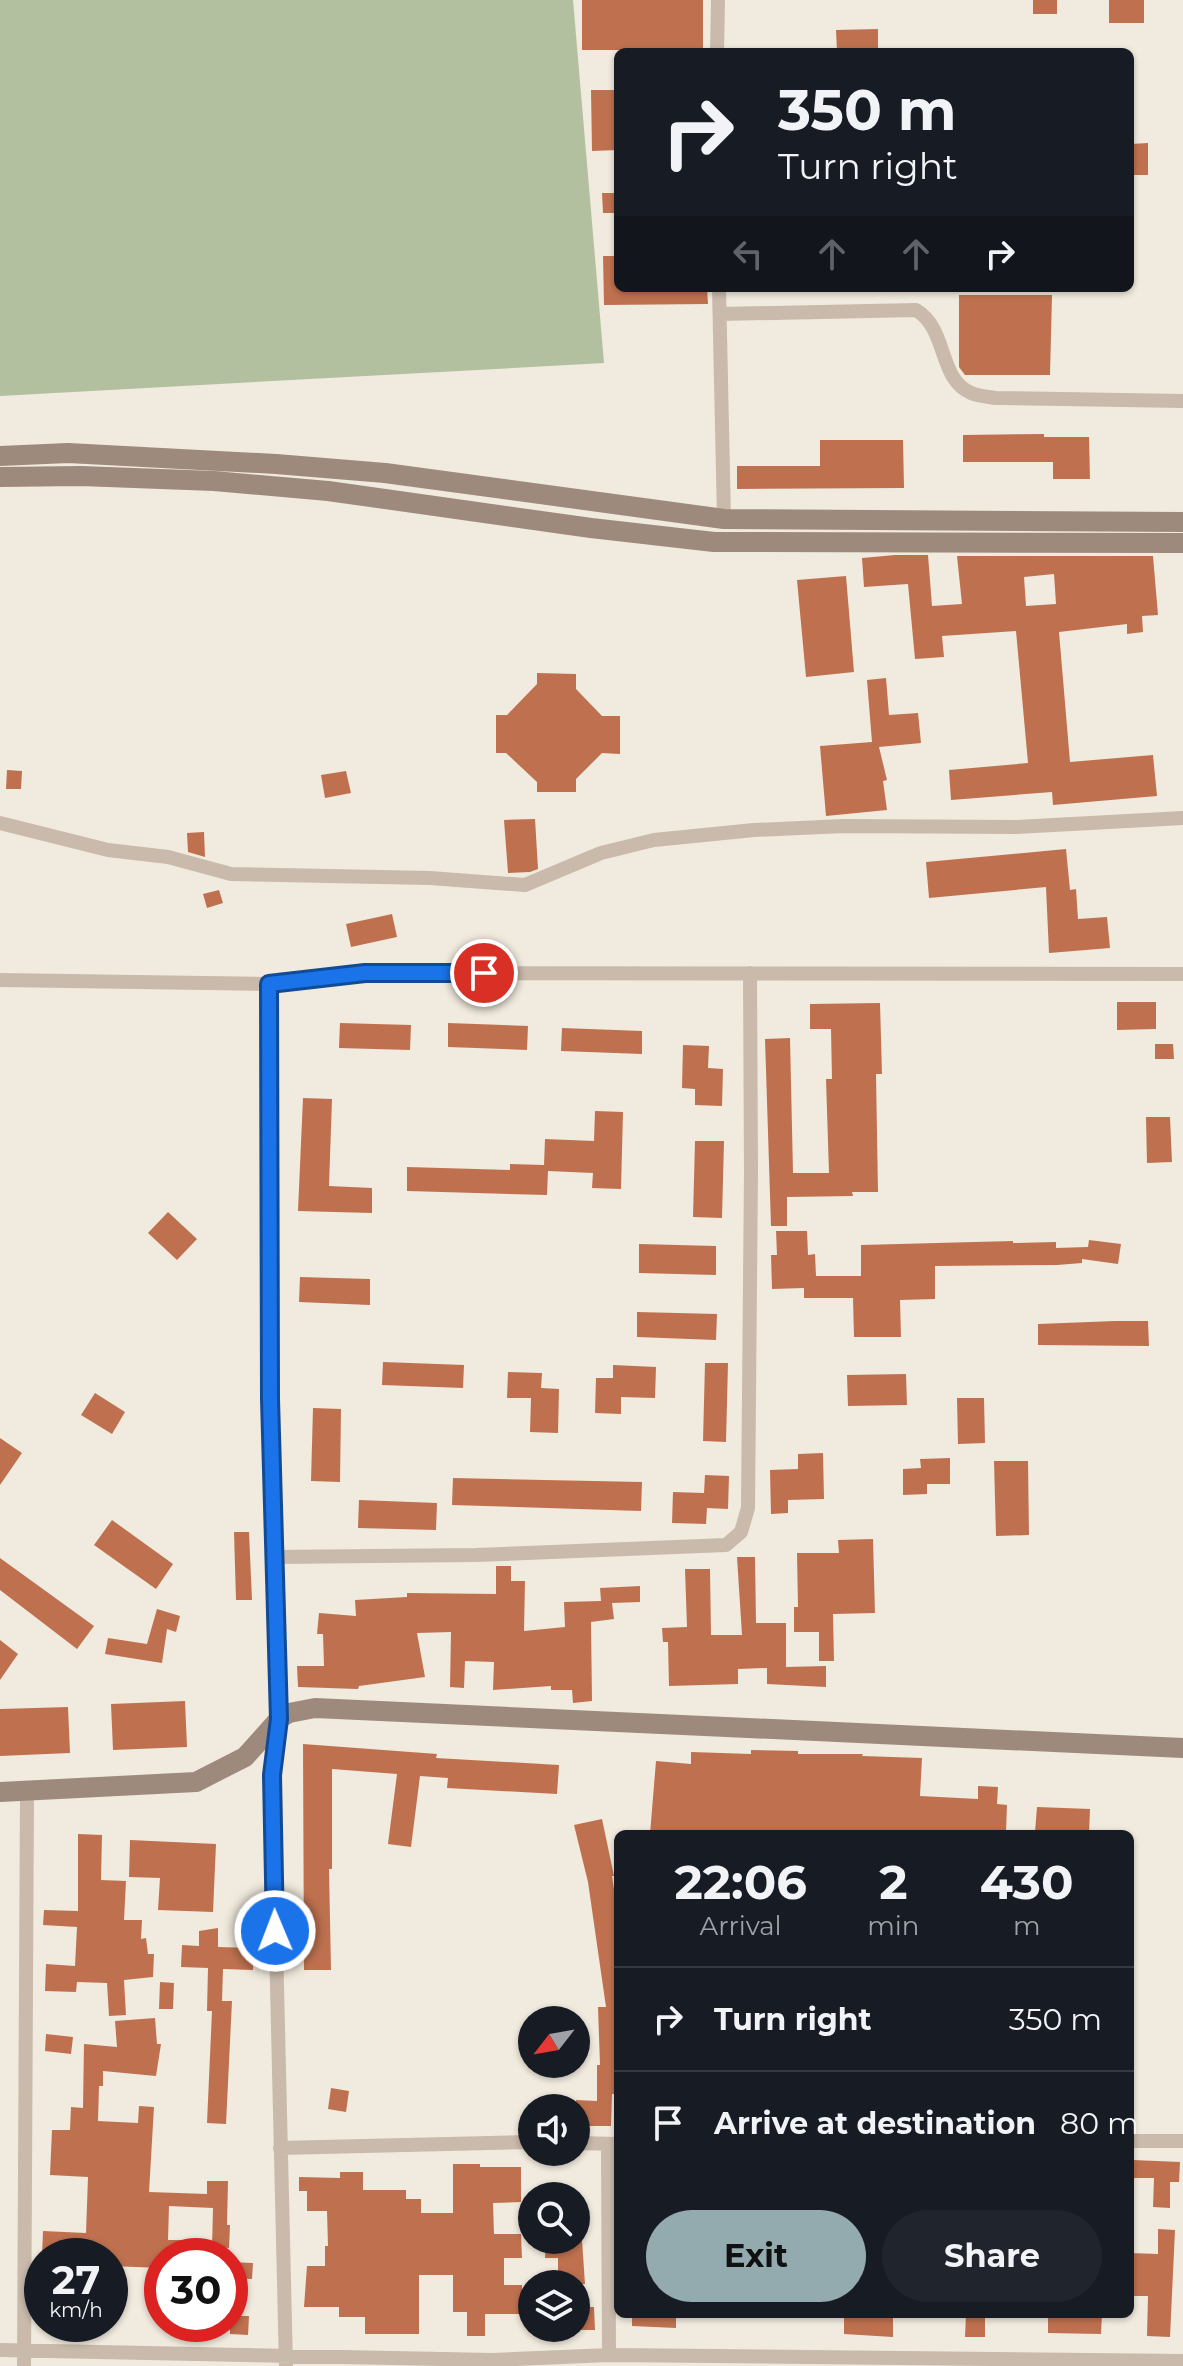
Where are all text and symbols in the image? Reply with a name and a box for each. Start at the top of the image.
text: 350 m [778,76,957,144]
icon: right [646,80,750,184]
text: Turn right [778,144,958,188]
icon: left [726,232,770,276]
icon: ahead [810,232,854,276]
icon: ahead [894,232,938,276]
icon: right [978,232,1022,276]
pin [450,939,518,1007]
icon: arrive [462,951,506,995]
text: 22:06 [674,1853,807,1911]
text: 2 [879,1853,907,1911]
text: 430 [980,1853,1074,1911]
position arrow [233,1889,317,1973]
text: Arrival [700,1910,782,1942]
text: min [867,1910,919,1942]
text: m [1013,1910,1040,1942]
icon: right [646,1997,690,2041]
text: Turn right [714,2001,871,2038]
text: 350 m [1009,2001,1102,2038]
north arrow [518,2006,590,2078]
map controls [518,2006,590,2342]
button: sound [518,2094,590,2166]
icon: arrive [646,2101,690,2145]
text: Arrive at destination [714,2105,1036,2142]
text: 80 m [1060,2105,1139,2142]
button: search [518,2182,590,2254]
button: Exit [646,2210,866,2302]
button: Share [882,2210,1102,2302]
speed limit sign: 30 [144,2238,248,2342]
text: 27 [52,2255,100,2304]
button: layers [518,2270,590,2342]
text: km/h [49,2298,103,2322]

